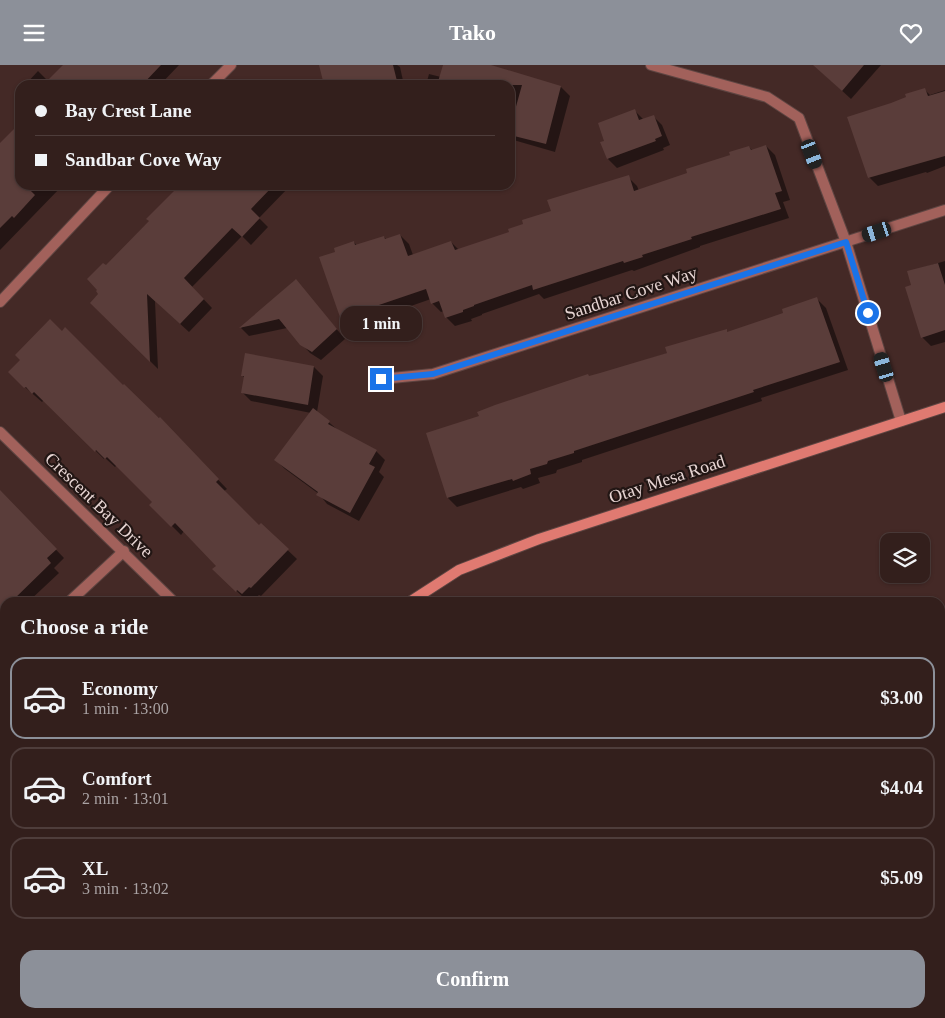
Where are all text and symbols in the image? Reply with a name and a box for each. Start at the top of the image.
icon: menu [20,19,48,47]
icon: heart [897,19,925,47]
text: Tako [449,20,496,45]
text: Bay Crest Lane [65,100,191,121]
car [799,137,824,171]
text: Sandbar Cove Way [65,149,222,170]
car [860,220,893,244]
street label: Sandbar Cove Way [562,262,700,324]
route start [857,302,879,324]
callout: 1 min [340,307,422,341]
text: 1 min [362,315,400,332]
car [872,350,895,384]
route end [370,368,392,390]
street label: Crescent Bay Drive [41,449,157,562]
street label: Otay Mesa Road [606,451,728,507]
map controls [880,533,930,583]
button: layers [880,533,930,583]
text: Choose a ride [20,614,148,639]
icon: car [22,676,67,721]
text: Economy [82,678,158,699]
text: $3.00 [880,687,923,708]
text: 1 min · 13:00 [82,700,169,717]
icon: car [22,766,67,811]
text: Comfort [82,768,152,789]
text: $4.04 [880,777,923,798]
text: 2 min · 13:01 [82,790,169,807]
icon: car [22,856,67,901]
text: XL [82,858,108,879]
text: $5.09 [880,867,923,888]
text: 3 min · 13:02 [82,880,169,897]
button: Confirm [20,950,925,1008]

